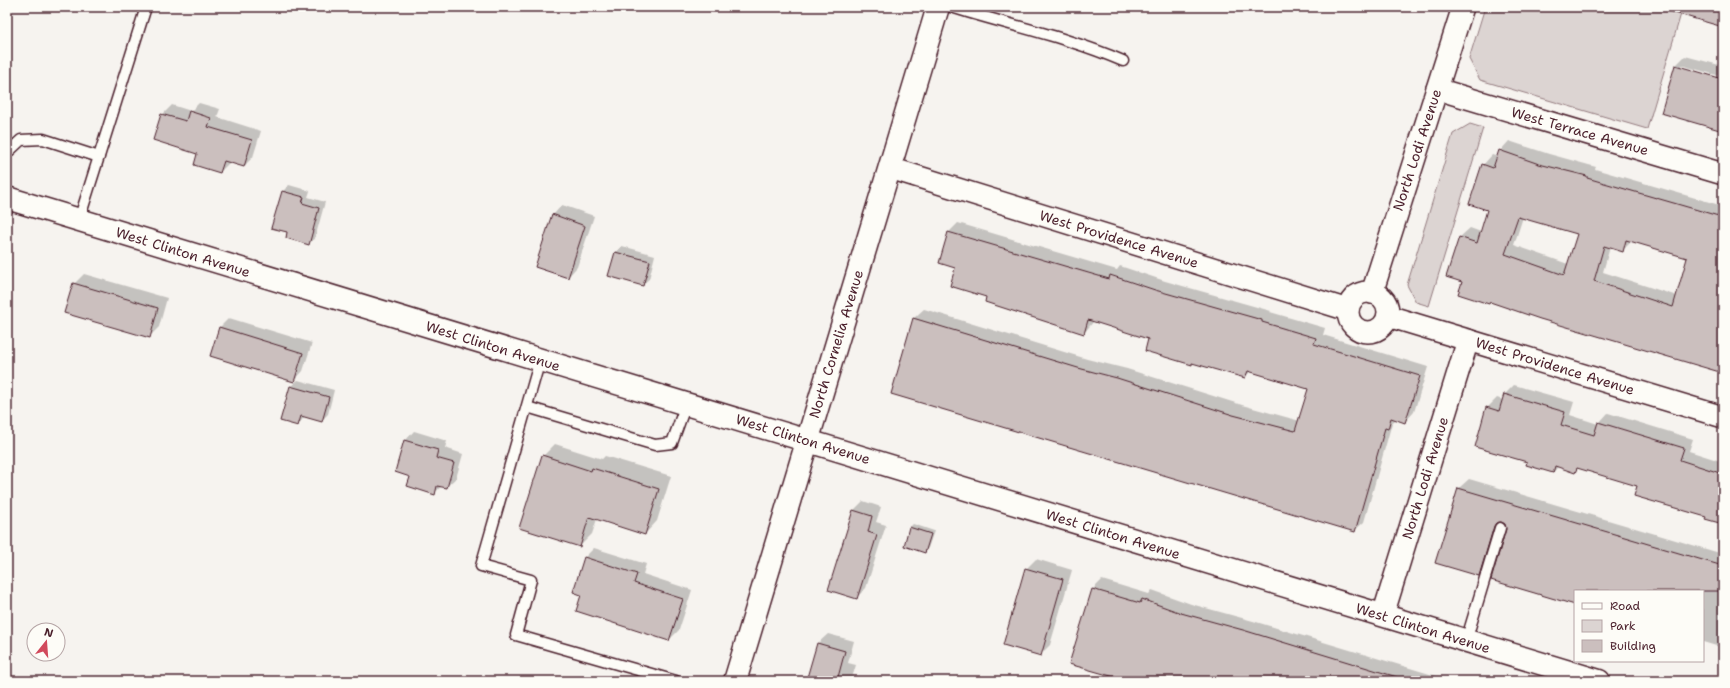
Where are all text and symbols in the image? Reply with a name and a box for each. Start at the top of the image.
street label: North Lodi Avenue [1389,87,1445,213]
street label: West Terrace Avenue [1509,103,1651,159]
street label: West Providence Avenue [1037,206,1201,272]
street label: West Clinton Avenue [113,223,253,281]
street label: North Cornelia Avenue [805,268,867,420]
street label: West Clinton Avenue [423,317,563,375]
street label: West Providence Avenue [1473,333,1637,399]
street label: West Clinton Avenue [733,410,873,468]
street label: North Lodi Avenue [1398,414,1452,541]
street label: West Clinton Avenue [1043,505,1183,563]
legend [1574,590,1704,662]
text: Road [1610,598,1641,614]
street label: West Clinton Avenue [1353,599,1493,657]
text: Park [1610,618,1636,634]
north arrow [26,622,66,662]
text: N [42,624,55,641]
text: Building [1610,638,1656,654]

